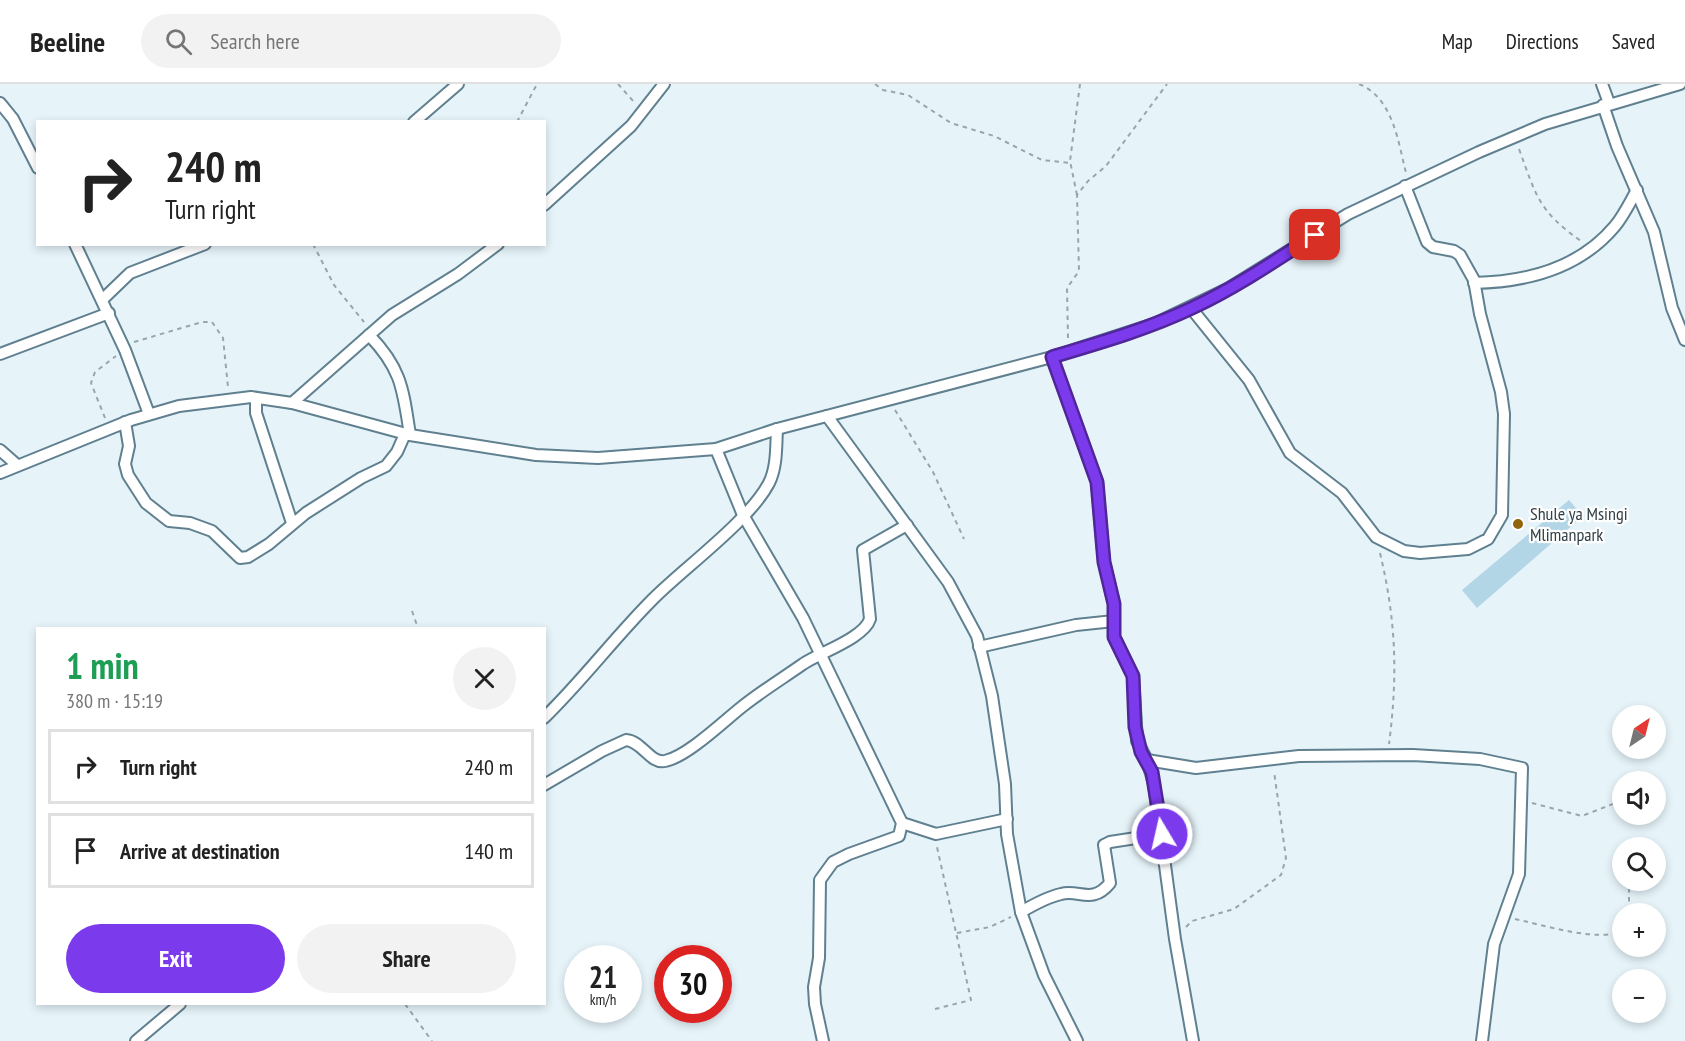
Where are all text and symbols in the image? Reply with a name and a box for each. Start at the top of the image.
search box [141,14,561,68]
text: Beeline [30,23,105,60]
icon: search [162,25,195,58]
text: Search here [210,27,300,55]
text: Map [1442,28,1473,55]
text: Directions [1506,28,1579,55]
text: Saved [1612,28,1655,55]
text: 240 m [165,139,262,194]
icon: right [66,144,144,222]
text: Turn right [165,192,256,226]
pin [1289,209,1340,260]
icon: arrive [1298,218,1331,251]
place label: Shule ya Msingi Mlimanpark [1530,502,1628,546]
marker: Shule ya Msingi Mlimanpark [1511,517,1525,531]
text: 1 min [66,642,139,689]
button: close [453,647,516,710]
text: 380 m · 15:19 [66,688,163,714]
north arrow [1612,705,1666,759]
map controls [1612,705,1666,1023]
icon: right [69,750,102,783]
text: Turn right [120,753,197,781]
text: 240 m [464,753,513,781]
button: sound [1612,771,1666,825]
position arrow [1130,802,1194,866]
icon: arrive [69,834,102,867]
text: Arrive at destination [120,837,280,865]
text: 140 m [464,837,513,865]
button: search [1612,837,1666,891]
button: + [1612,903,1666,957]
button: Exit [66,924,285,993]
button: Share [297,924,516,993]
speed limit sign: 30 [654,945,732,1023]
text: 21 [589,957,617,996]
button: − [1612,969,1666,1023]
text: km/h [590,990,616,1009]

